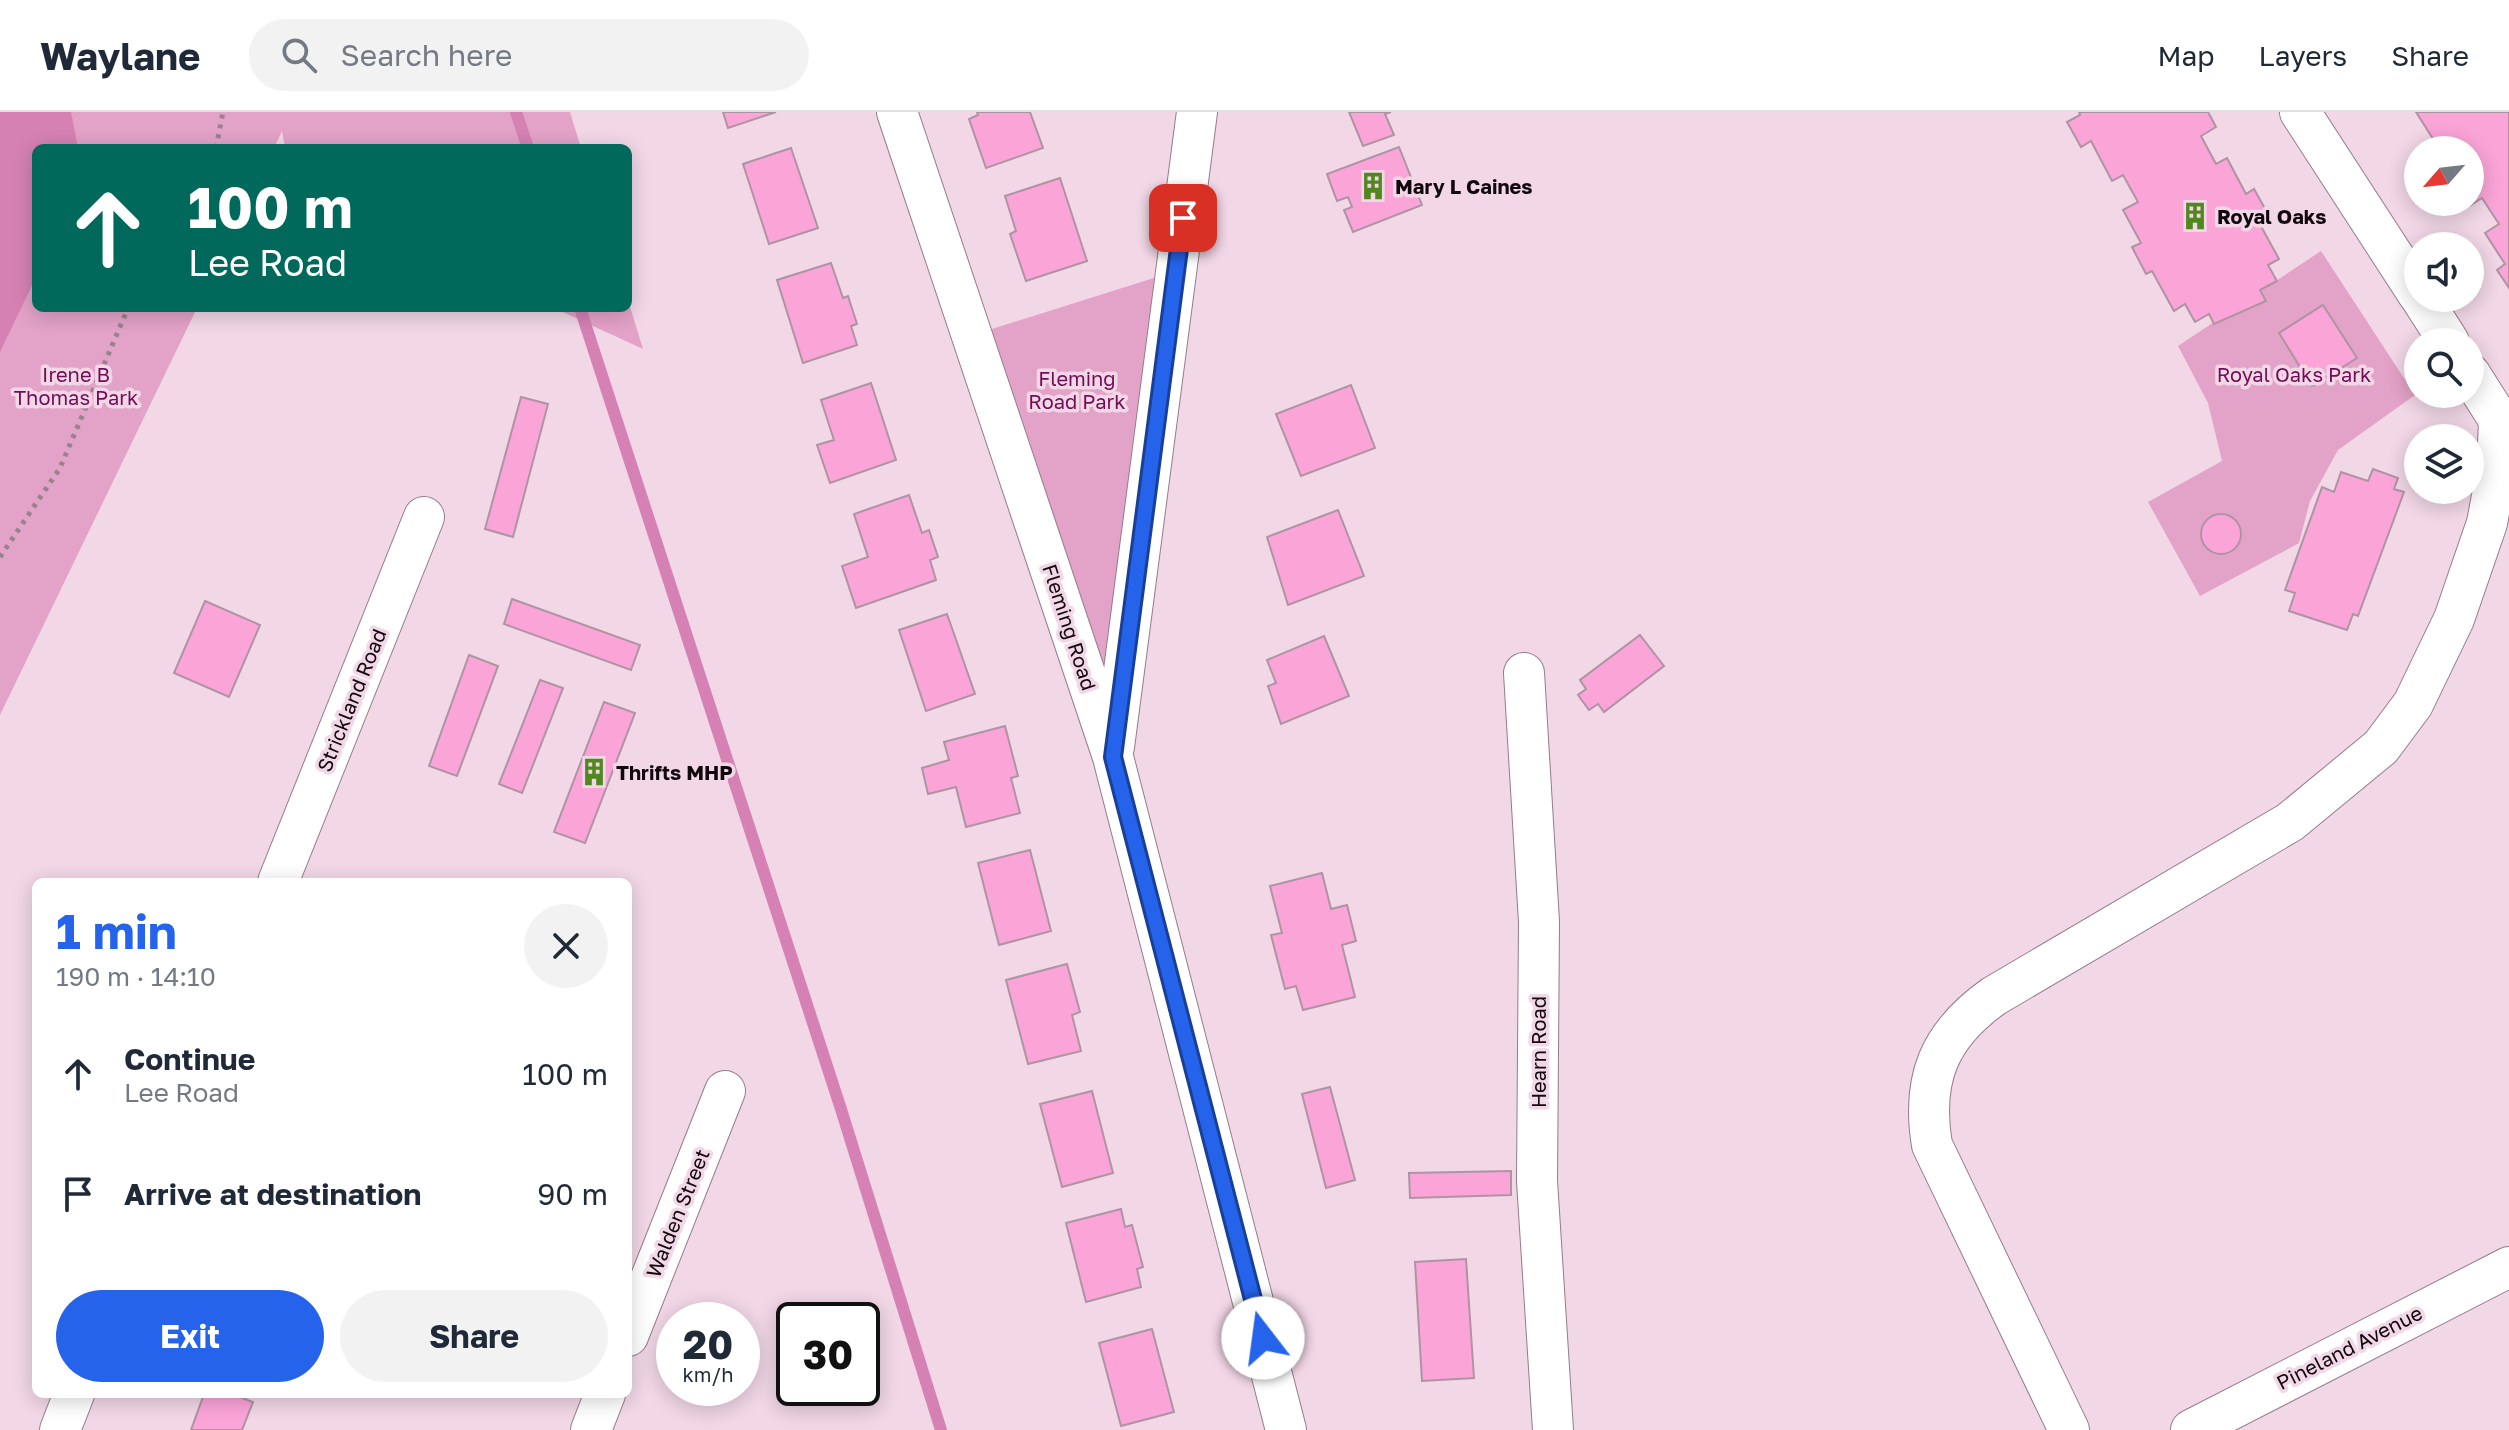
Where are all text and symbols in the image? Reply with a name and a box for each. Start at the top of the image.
search box [249,19,809,91]
text: Waylane [40,33,201,78]
icon: search [277,33,321,77]
text: Search here [341,37,512,73]
text: Map [2157,39,2215,72]
text: Layers [2259,39,2347,72]
text: Share [2391,39,2469,72]
north arrow [2404,136,2484,216]
map controls [2404,136,2484,504]
building icon: Mary L Caines [1358,171,1388,201]
text: 100 m [188,173,353,240]
place label: Mary L Caines [1395,174,1532,198]
icon: ahead [56,176,160,280]
pin [1149,184,1217,252]
icon: arrive [1161,196,1205,240]
building icon: Royal Oaks [2180,201,2210,231]
place label: Royal Oaks [2217,204,2327,228]
button: sound [2404,232,2484,312]
text: Lee Road [188,241,347,284]
button: search [2404,328,2484,408]
park label: Irene B Thomas Park [14,362,138,409]
park label: Royal Oaks Park [2217,362,2371,386]
park label: Fleming Road Park [1028,366,1126,413]
button: layers [2404,424,2484,504]
street label: Fleming Road [1038,561,1102,693]
street label: Strickland Road [311,625,391,775]
building icon: Thrifts MHP [579,757,609,787]
place label: Thrifts MHP [616,760,733,784]
text: 1 min [56,902,177,960]
button: close [524,904,608,988]
text: 190 m · 14:10 [56,961,216,992]
street label: Hearn Road [1526,996,1550,1108]
text: Continue [124,1041,255,1077]
icon: ahead [56,1052,100,1096]
text: 100 m [522,1056,608,1092]
text: Lee Road [124,1077,239,1108]
street label: Walden Street [640,1145,714,1281]
icon: arrive [56,1172,100,1216]
text: Arrive at destination [124,1176,421,1212]
text: 90 m [537,1176,608,1212]
button: Exit [56,1290,324,1382]
button: Share [340,1290,608,1382]
position arrow [1221,1296,1305,1380]
street label: Pineland Avenue [2272,1300,2426,1394]
speed limit sign: 30 [776,1302,880,1406]
text: 20 [683,1320,733,1368]
text: km/h [683,1362,733,1386]

